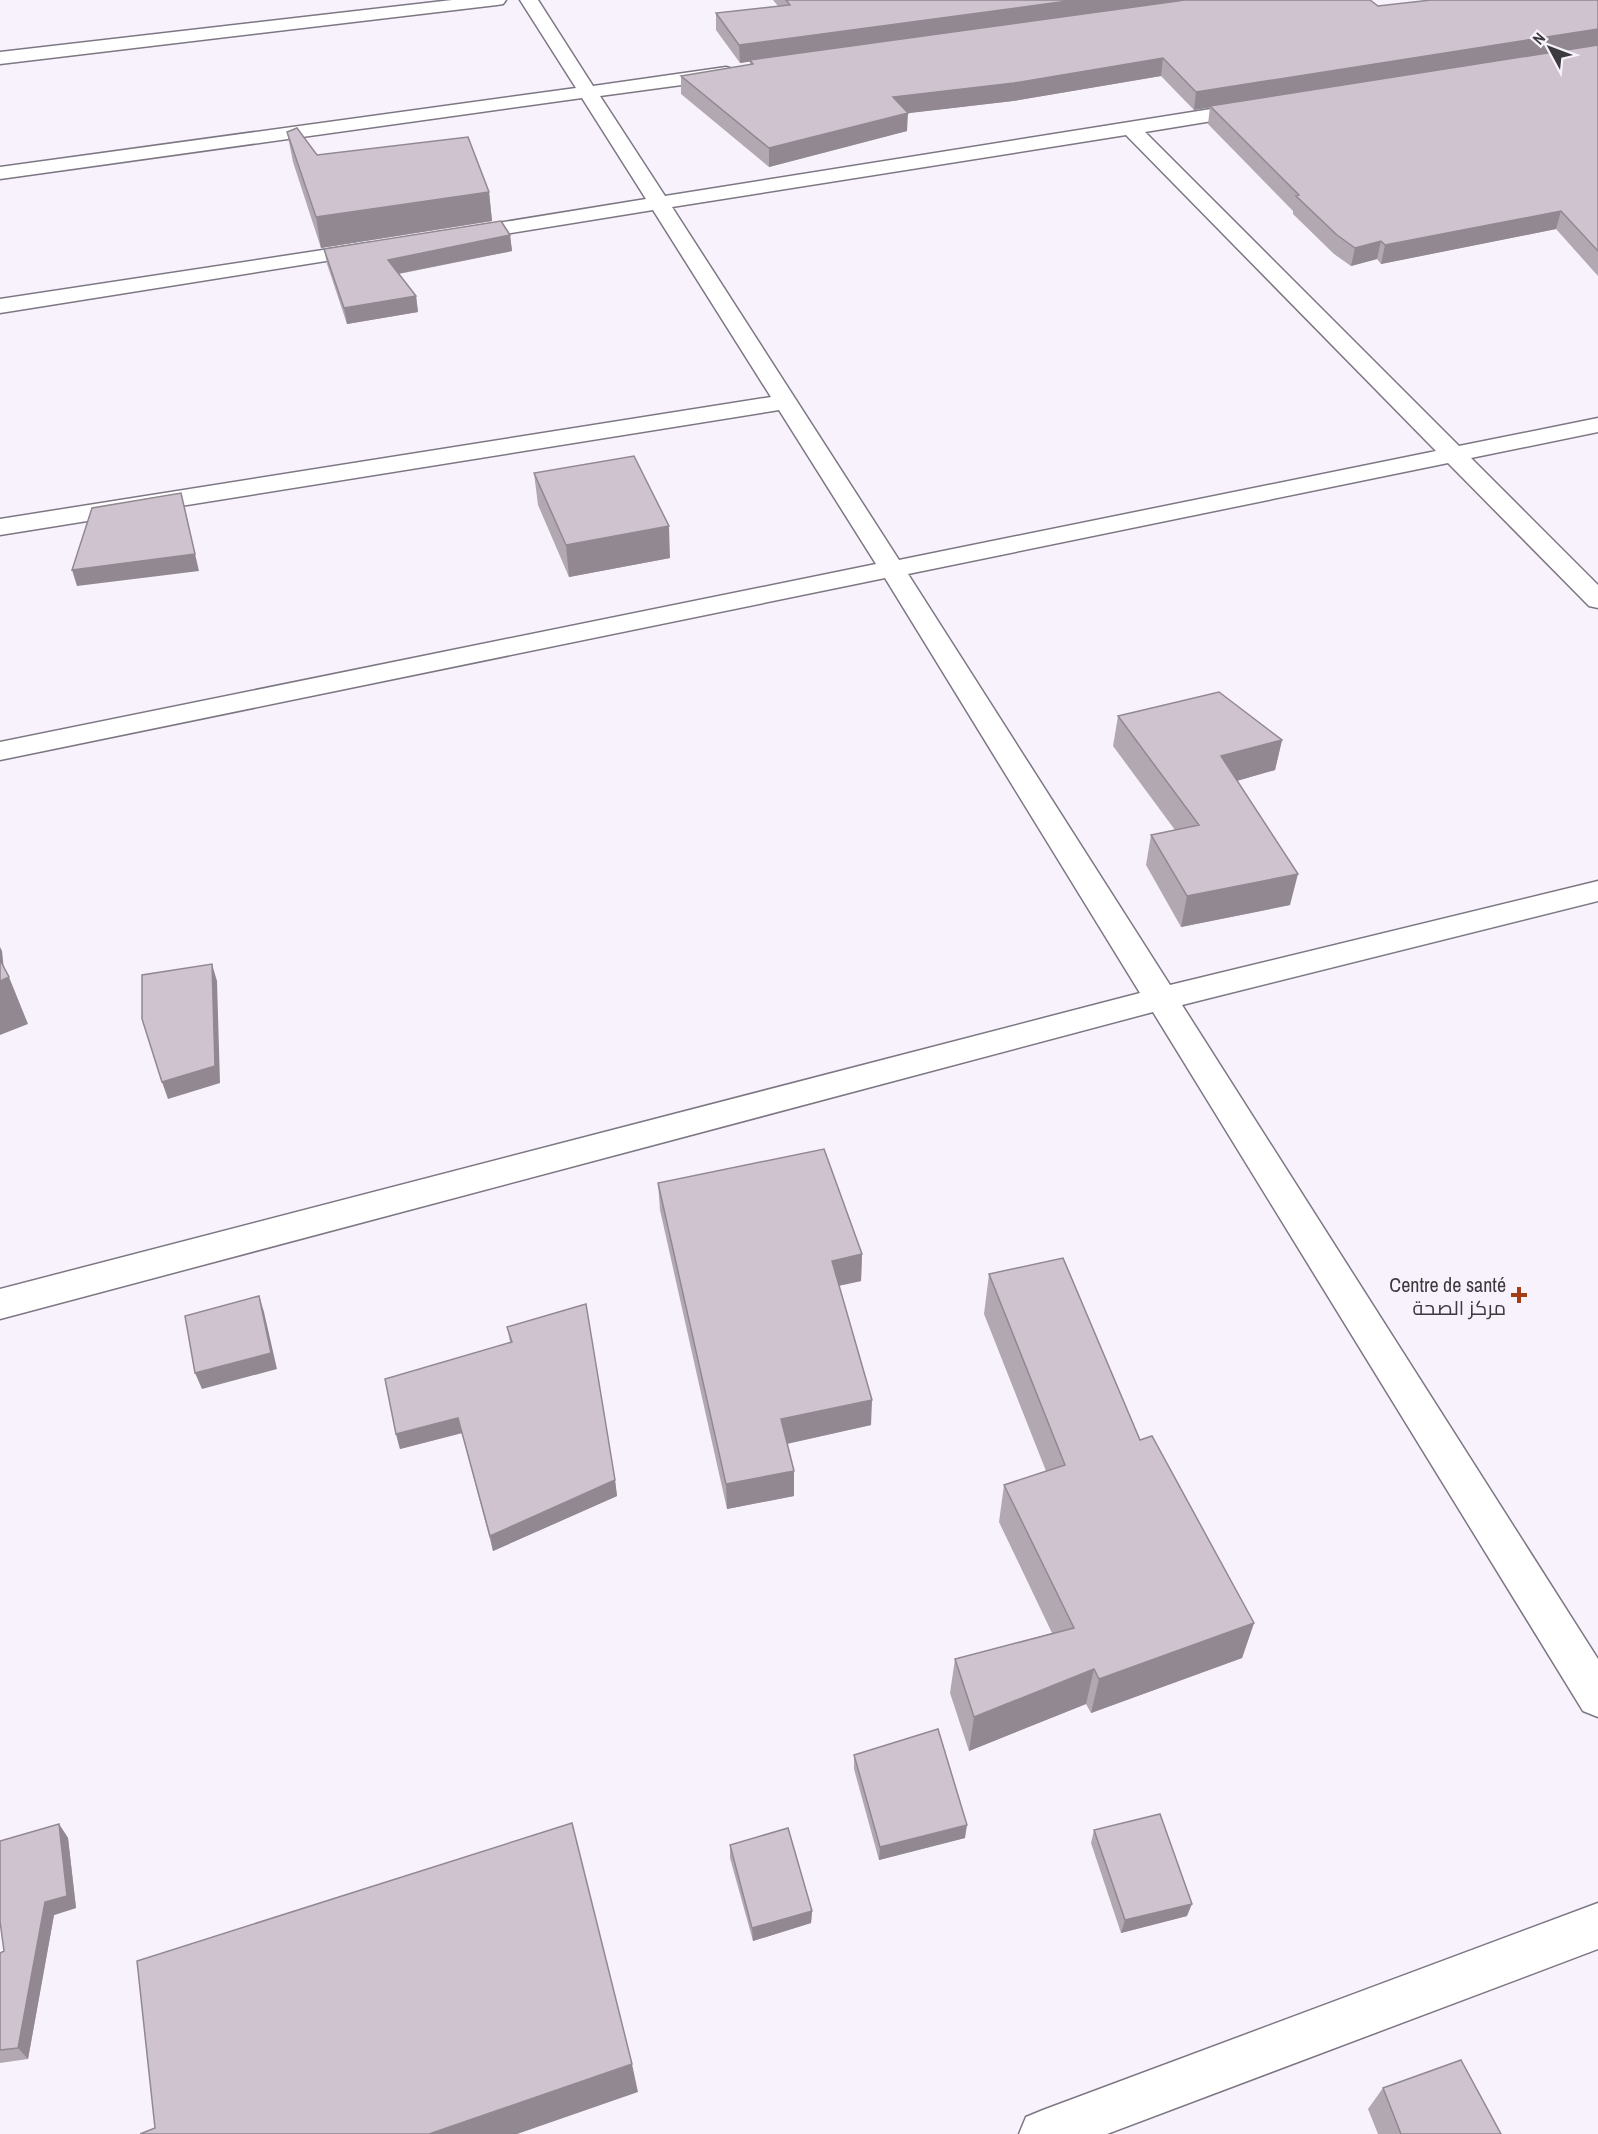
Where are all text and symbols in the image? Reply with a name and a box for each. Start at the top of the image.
north arrow [1520,18,1580,78]
text: N [1527,27,1550,49]
place label: Centre de santé مركز الصحة [1389,1271,1506,1321]
marker: Centre de santé مركز الصحة [1510,1286,1528,1304]

